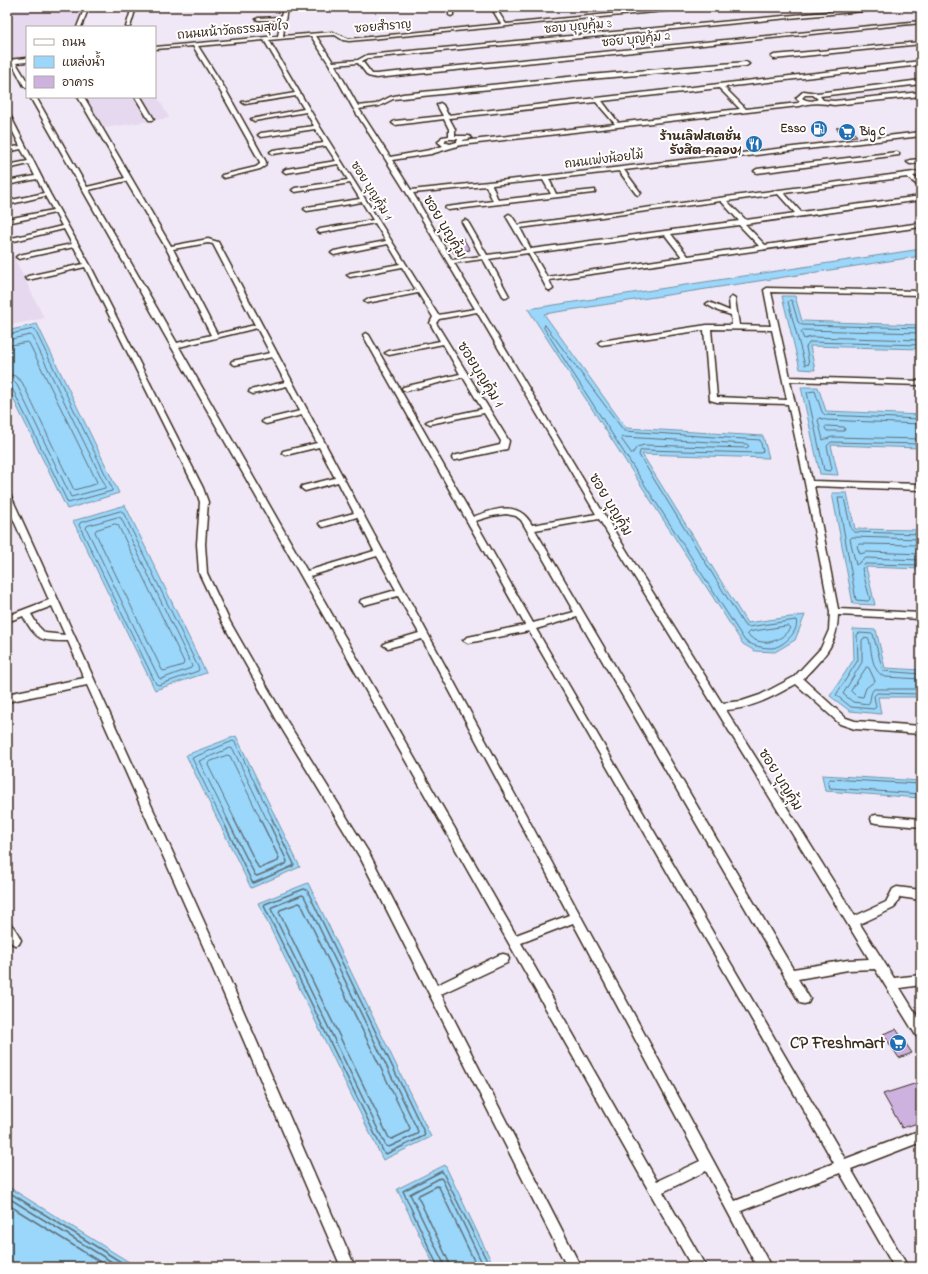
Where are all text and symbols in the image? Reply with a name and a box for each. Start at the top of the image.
street label: ซอบ บุญคุ้ม 3 [543,15,613,39]
street label: ซอยสำราญ [354,16,412,38]
street label: ถนนหน้าวัดธรรมสุขใจ [177,17,290,45]
legend [26,26,156,98]
street label: ซอย บุญคุ้ม 2 [601,27,671,53]
text: ถนน [62,34,86,52]
text: แหล่งน้ำ [62,51,105,72]
text: อาคาร [62,74,94,92]
fuel station icon: Esso [809,119,829,139]
place label: Esso [780,120,807,138]
supermarket icon: Big C [837,122,857,142]
place label: Big C [859,123,886,143]
place label: ร้านเลิฟสเตชั่น รังสิต-คลอง1 [660,126,741,160]
restaurant icon: ร้านเลิฟสเตชั่น รังสิต-คลอง1 [744,134,764,154]
street label: ถนนเพ่งน้อยไม้ [563,146,645,174]
street label: ซอย บุญคุ้ม 1 [346,158,396,224]
street label: ซอย บุญคุ้ม [417,192,471,262]
street label: ซอยบุญคุ้ม 1 [451,338,509,413]
street label: ซอย บุญคุ้ม [583,470,637,540]
street label: ซอย บุญคุ้ม [753,745,807,815]
place label: CP Freshmart [790,1031,885,1056]
supermarket icon: CP Freshmart [888,1033,908,1053]

